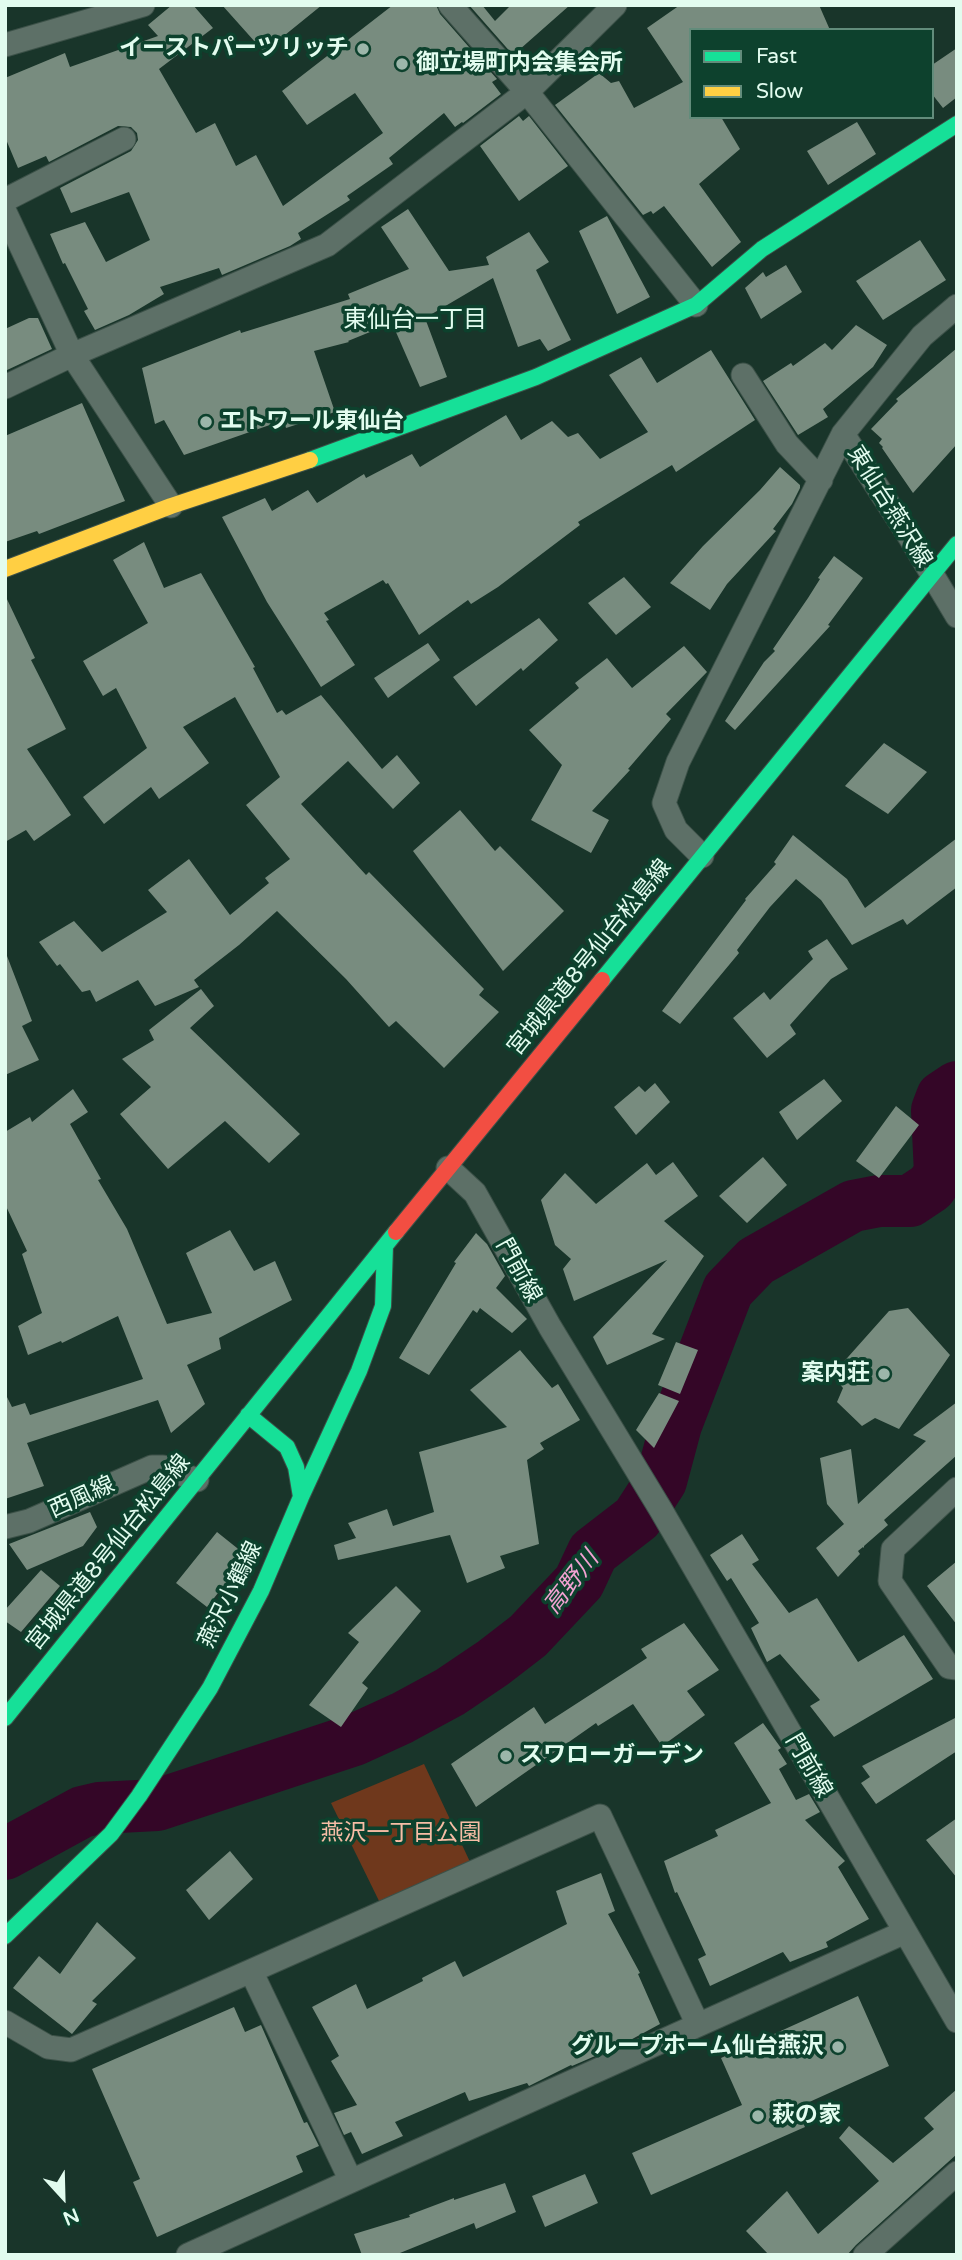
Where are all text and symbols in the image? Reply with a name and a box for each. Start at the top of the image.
legend [689,28,934,119]
place label: イーストパーツリッチ [119,35,349,63]
marker: イーストパーツリッチ [355,41,371,57]
text: Fast [756,44,797,69]
place label: 御立場町内会集会所 [416,50,623,78]
marker: 御立場町内会集会所 [394,56,410,72]
text: Slow [756,79,803,104]
district label: 東仙台一丁目 [343,307,487,335]
place label: エトワール東仙台 [220,408,404,436]
marker: エトワール東仙台 [198,414,214,430]
street label: 東仙台燕沢線 [841,441,937,573]
street label: 宮城県道8号仙台松島線 [502,854,678,1062]
street label: 門前線 [489,1234,547,1308]
place label: 案内荘 [801,1360,870,1388]
marker: 案内荘 [876,1366,892,1382]
street label: 宮城県道8号仙台松島線 [21,1449,197,1657]
street label: 西風線 [45,1471,119,1525]
street label: 燕沢小鶴線 [193,1537,269,1653]
water label: 高野川 [538,1546,606,1620]
street label: 門前線 [779,1729,837,1803]
place label: スワローガーデン [520,1742,704,1770]
marker: スワローガーデン [498,1748,514,1764]
park label: 燕沢一丁目公園 [321,1820,481,1848]
place label: グループホーム仙台燕沢 [571,2033,824,2061]
marker: グループホーム仙台燕沢 [830,2039,846,2055]
place label: 萩の家 [772,2102,841,2130]
marker: 萩の家 [750,2108,766,2124]
north arrow [28,2162,98,2232]
text: N [60,2203,82,2230]

